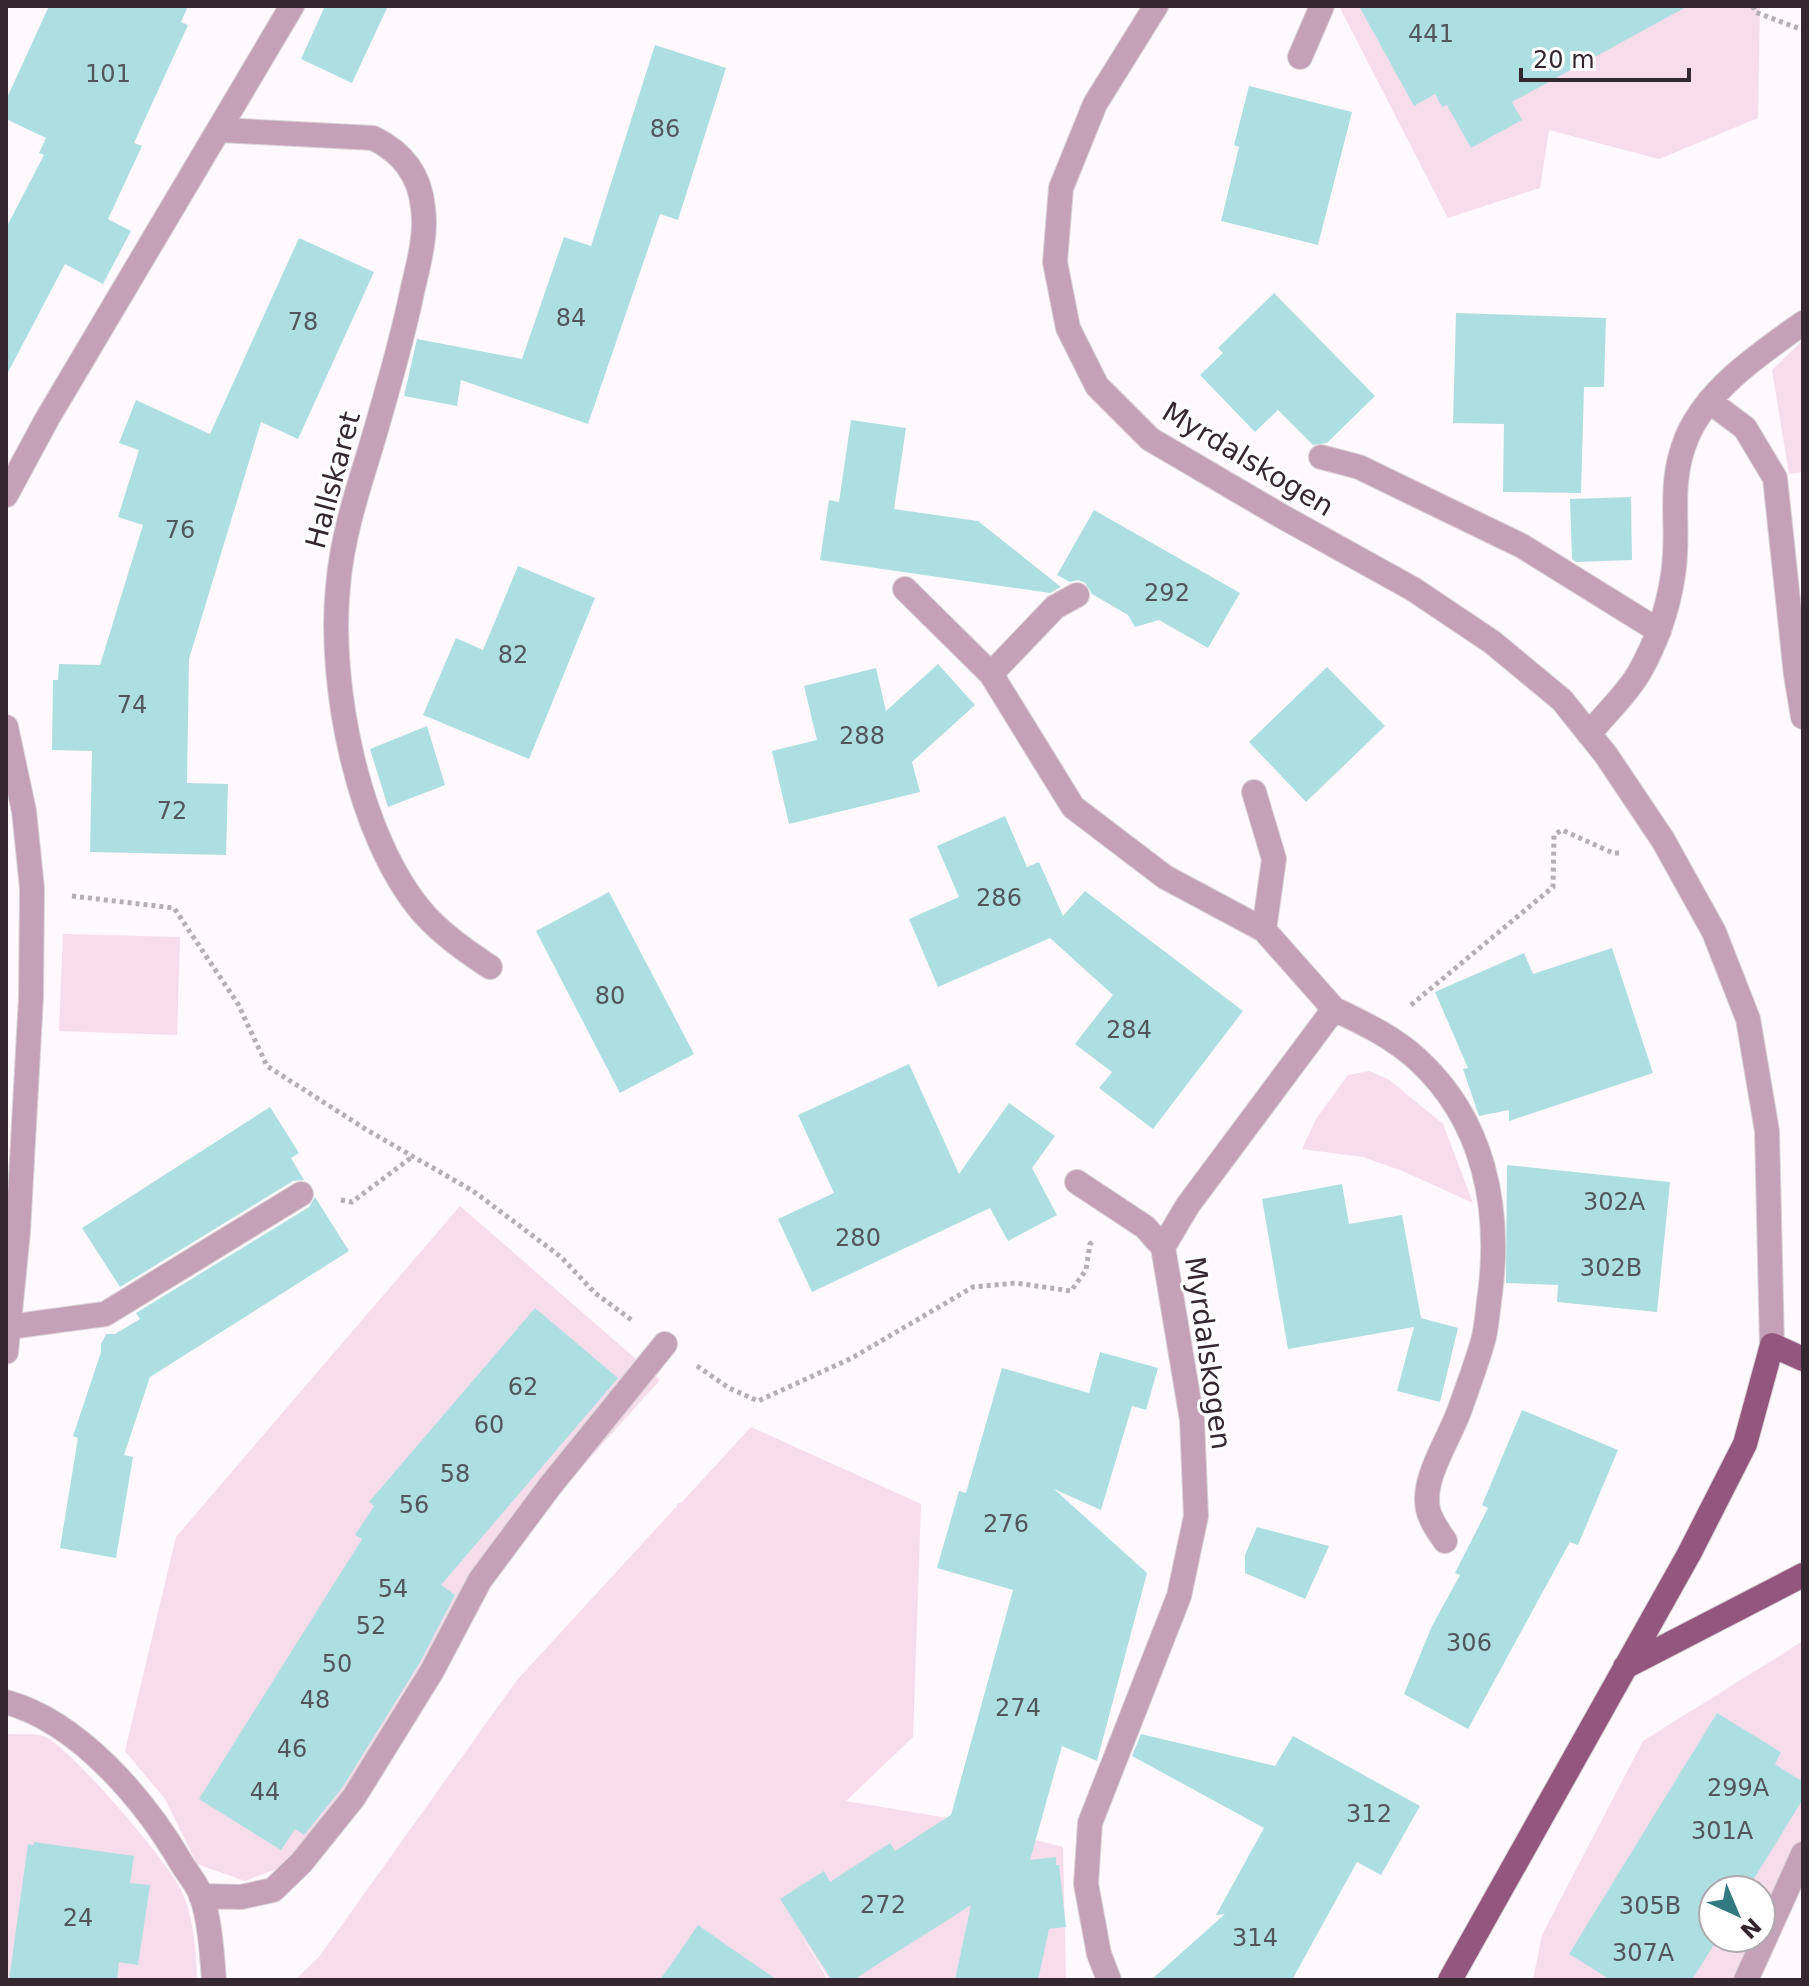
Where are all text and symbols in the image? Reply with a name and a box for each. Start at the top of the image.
house number: 441 [1408,20,1454,48]
scale bar [1521,32,1689,82]
text: 20 m [1533,46,1595,74]
house number: 101 [85,60,131,88]
house number: 86 [650,115,680,143]
house number: 84 [556,304,586,332]
house number: 78 [288,308,318,336]
street label: Myrdalskogen [1156,395,1340,523]
street label: Hallskaret [299,408,367,552]
house number: 76 [165,516,195,544]
house number: 292 [1144,579,1190,607]
house number: 82 [498,641,528,669]
house number: 74 [117,691,147,719]
house number: 288 [839,722,885,750]
house number: 72 [157,797,187,825]
house number: 286 [976,884,1022,912]
house number: 80 [595,982,625,1010]
house number: 284 [1106,1016,1152,1044]
house number: 302A [1583,1188,1646,1216]
house number: 280 [835,1224,881,1252]
house number: 302B [1580,1254,1642,1282]
street label: Myrdalskogen [1178,1255,1238,1451]
house number: 62 [508,1373,538,1401]
house number: 60 [474,1411,504,1439]
house number: 58 [440,1460,470,1488]
house number: 56 [399,1491,429,1519]
house number: 276 [983,1510,1029,1538]
house number: 54 [378,1575,408,1603]
house number: 52 [356,1612,386,1640]
house number: 306 [1446,1629,1492,1657]
house number: 50 [322,1650,352,1678]
house number: 48 [300,1686,330,1714]
house number: 274 [995,1694,1041,1722]
house number: 46 [277,1735,307,1763]
house number: 299A [1707,1774,1770,1802]
house number: 44 [250,1778,280,1806]
house number: 312 [1346,1800,1392,1828]
house number: 301A [1691,1817,1754,1845]
north arrow [1697,1874,1777,1954]
house number: 272 [860,1891,906,1919]
house number: 305B [1619,1892,1681,1920]
house number: 24 [63,1904,93,1932]
text: N [1735,1913,1766,1943]
house number: 314 [1232,1924,1278,1952]
house number: 307A [1612,1939,1675,1967]

